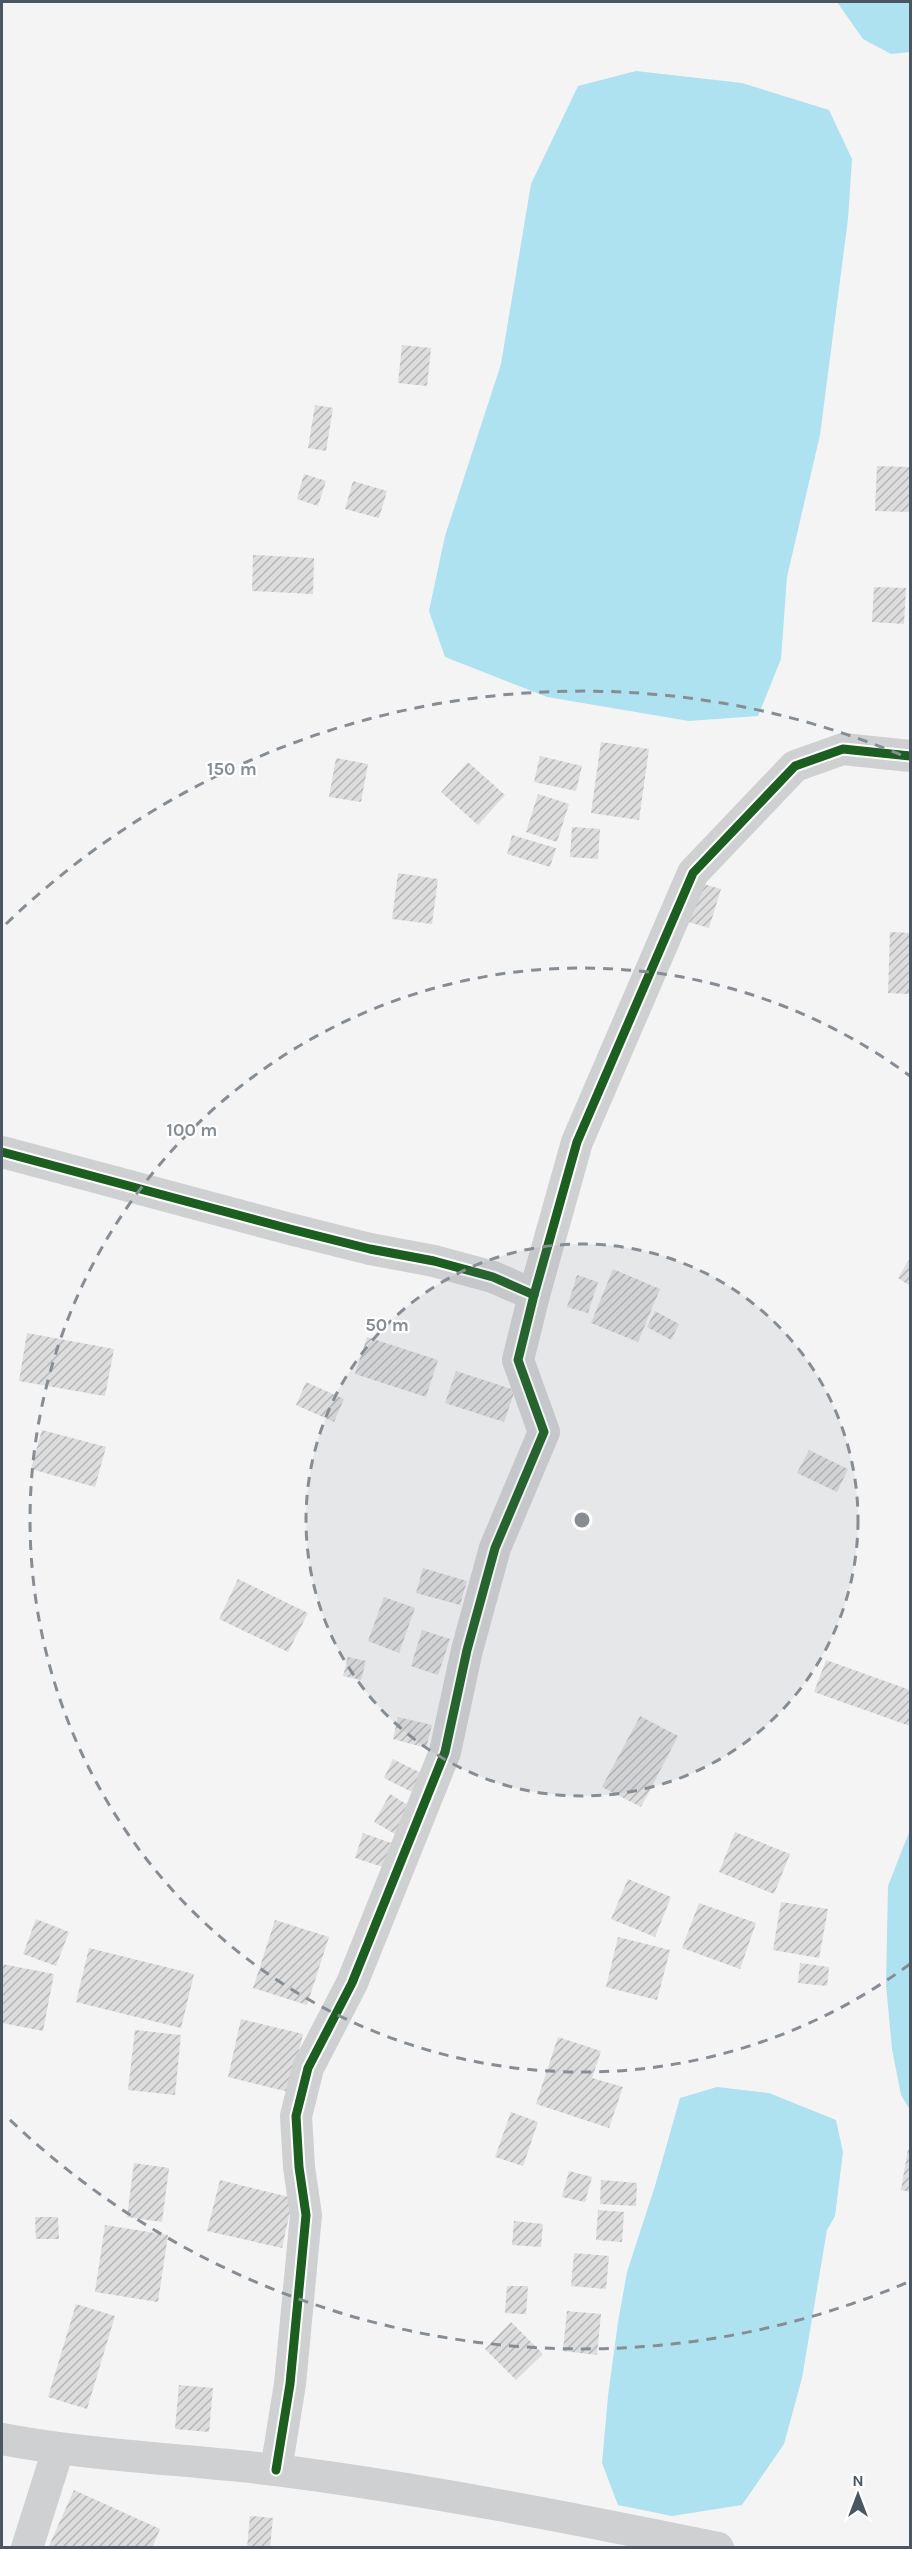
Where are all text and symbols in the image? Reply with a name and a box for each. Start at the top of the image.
text: 150 m [207,758,257,780]
text: 100 m [167,1119,217,1141]
text: 50 m [365,1314,409,1336]
centre of rings [572,1510,592,1530]
north arrow [828,2465,888,2525]
text: N [852,2471,864,2490]

